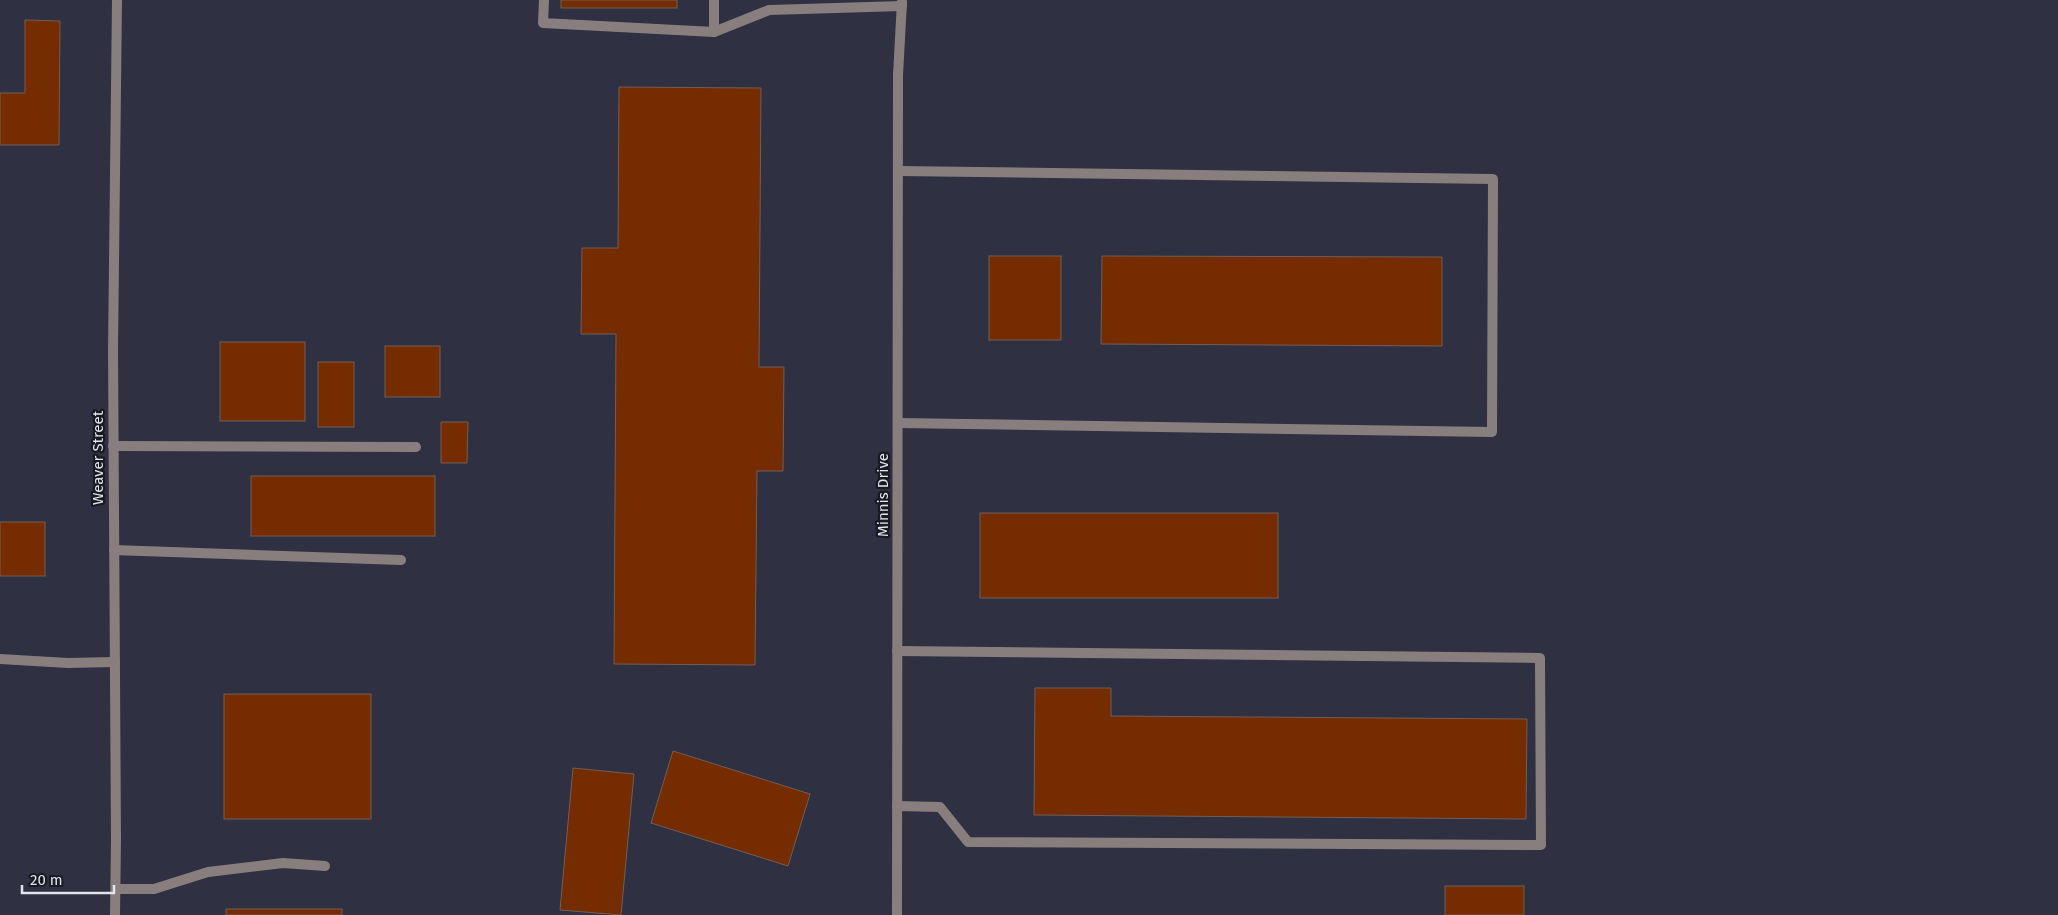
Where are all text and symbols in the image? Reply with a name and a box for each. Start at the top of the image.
street label: Weaver Street [89,410,107,505]
street label: Minnis Drive [874,453,892,537]
scale bar [22,862,115,894]
text: 20 m [30,871,63,889]

